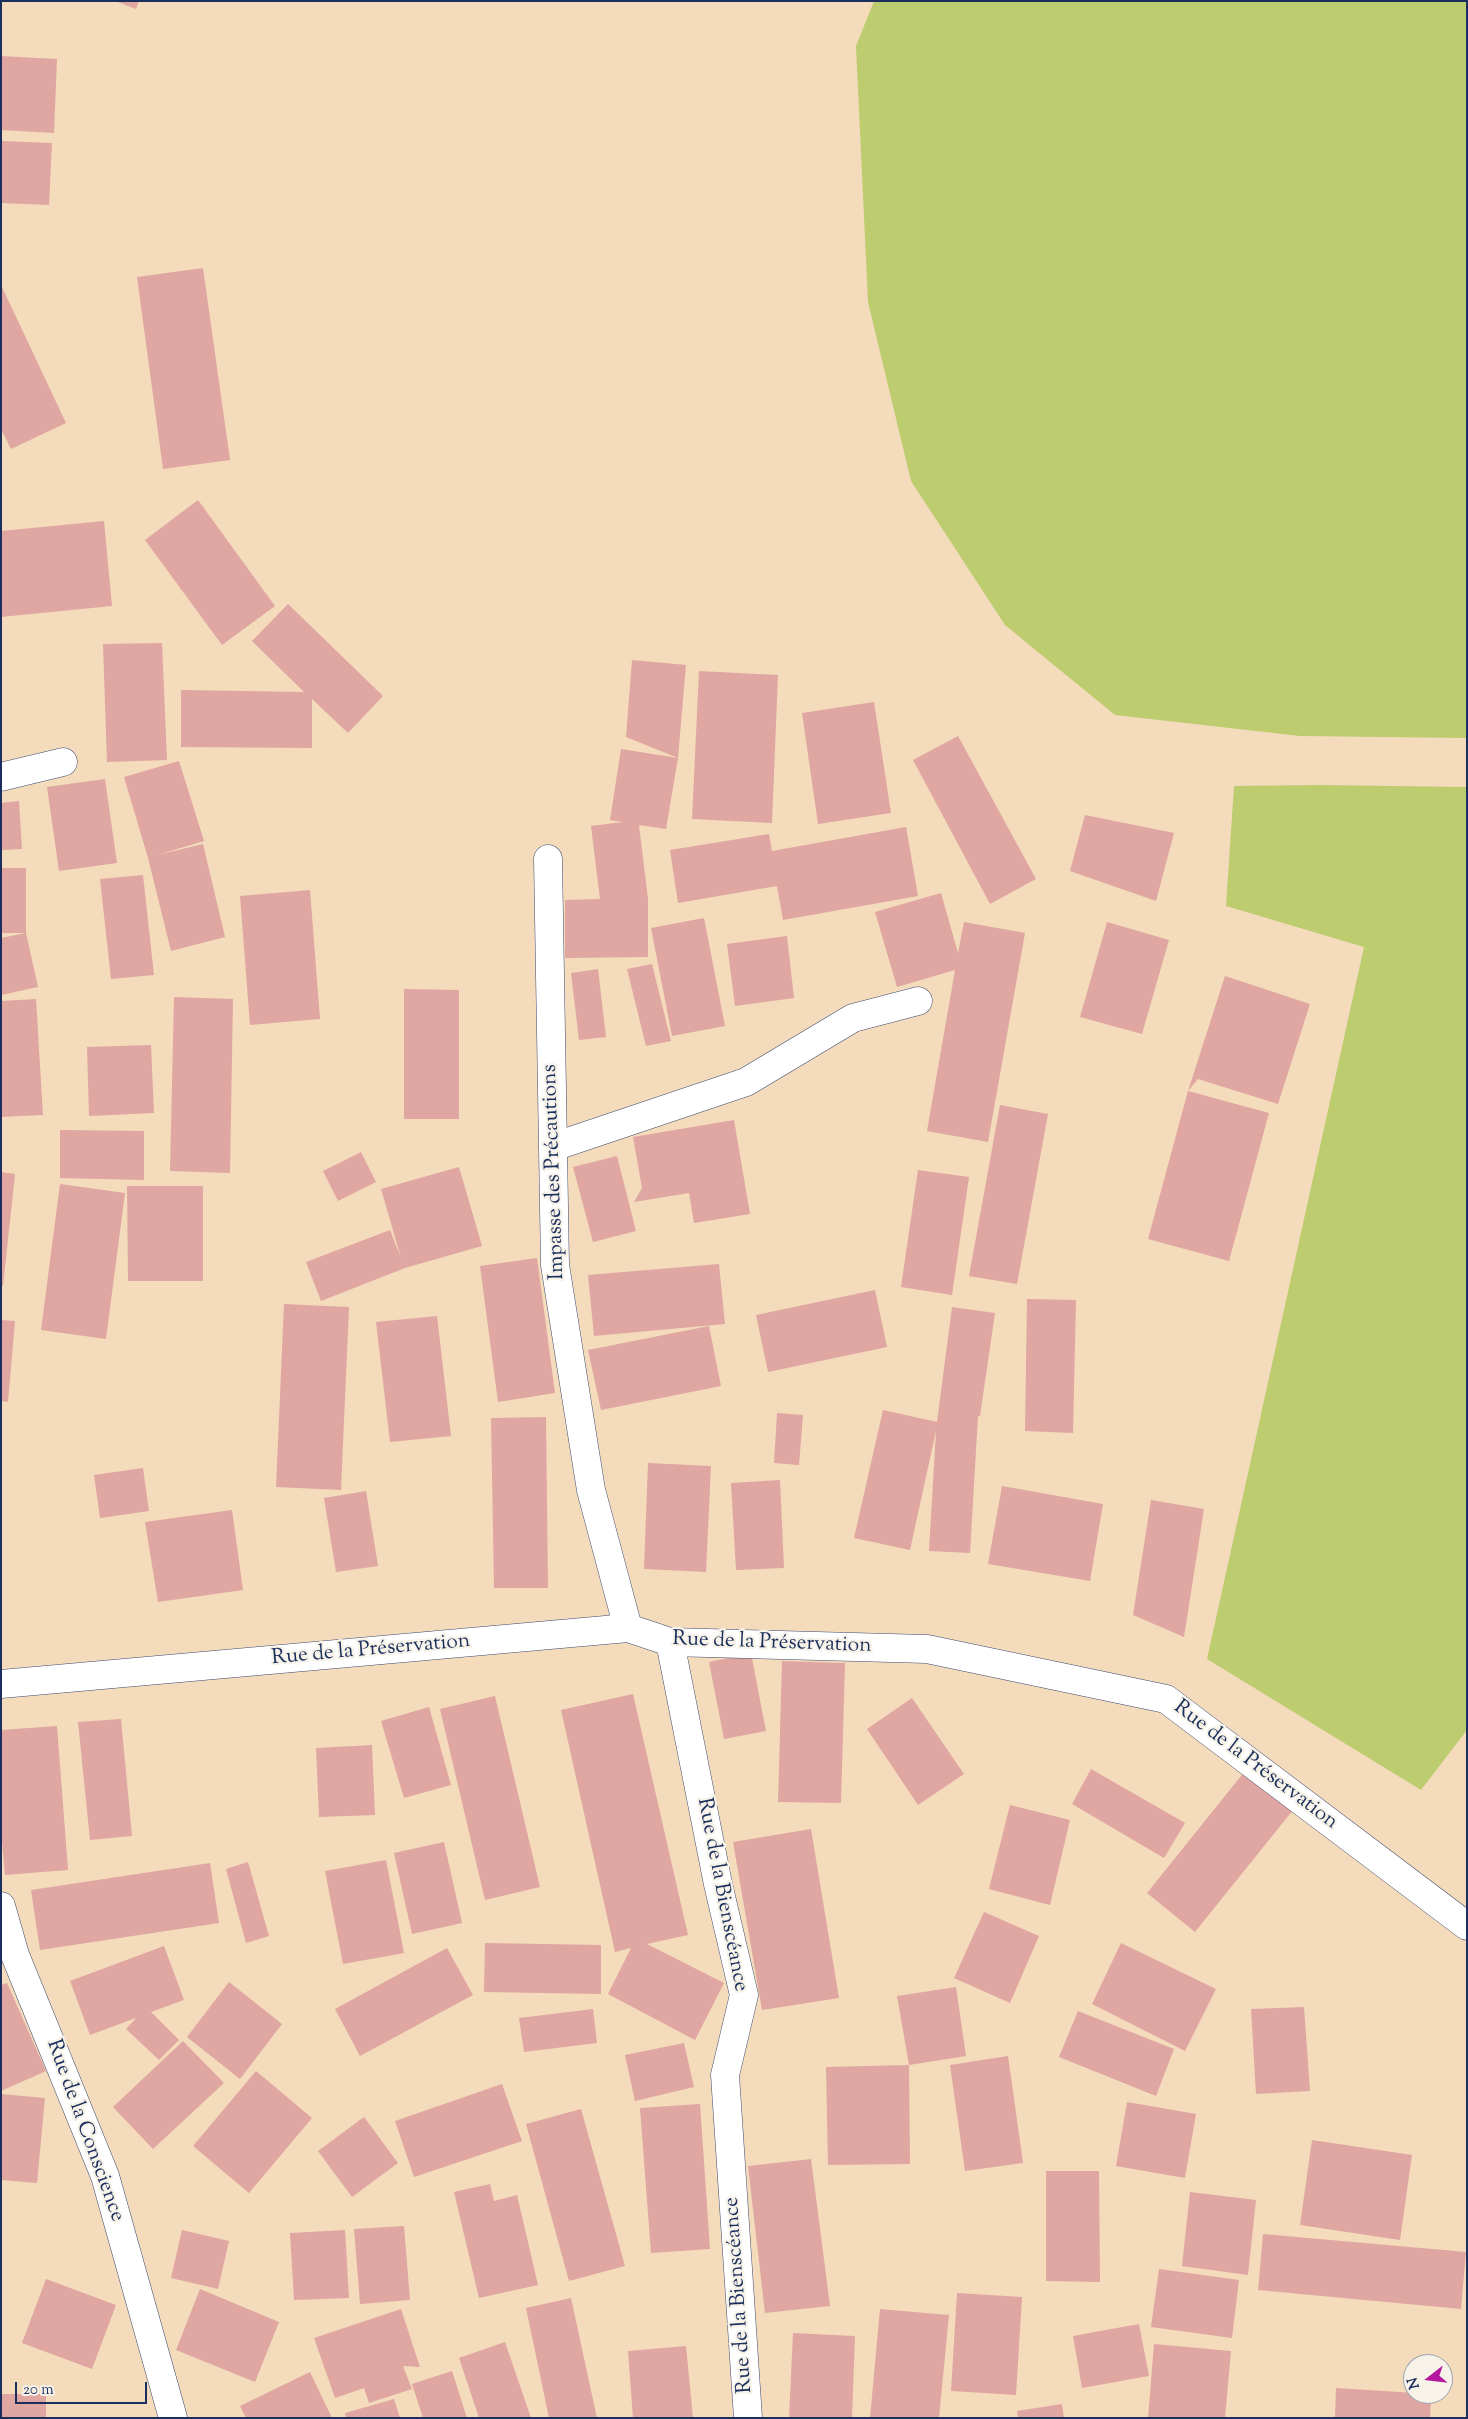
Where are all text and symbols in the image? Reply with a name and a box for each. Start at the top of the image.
street label: Impasse des Précautions [539,1064,571,1280]
street label: Rue de la Préservation [672,1628,872,1660]
street label: Rue de la Préservation [271,1630,471,1672]
street label: Rue de la Préservation [1168,1696,1342,1836]
street label: Rue de la Bienscéance [690,1796,752,1994]
street label: Rue de la Conscience [39,2037,129,2225]
street label: Rue de la Bienscéance [721,2196,759,2394]
north arrow [1403,2354,1453,2404]
scale bar [18,2372,150,2404]
text: N [1403,2375,1426,2391]
text: 20 m [23,2380,54,2401]

